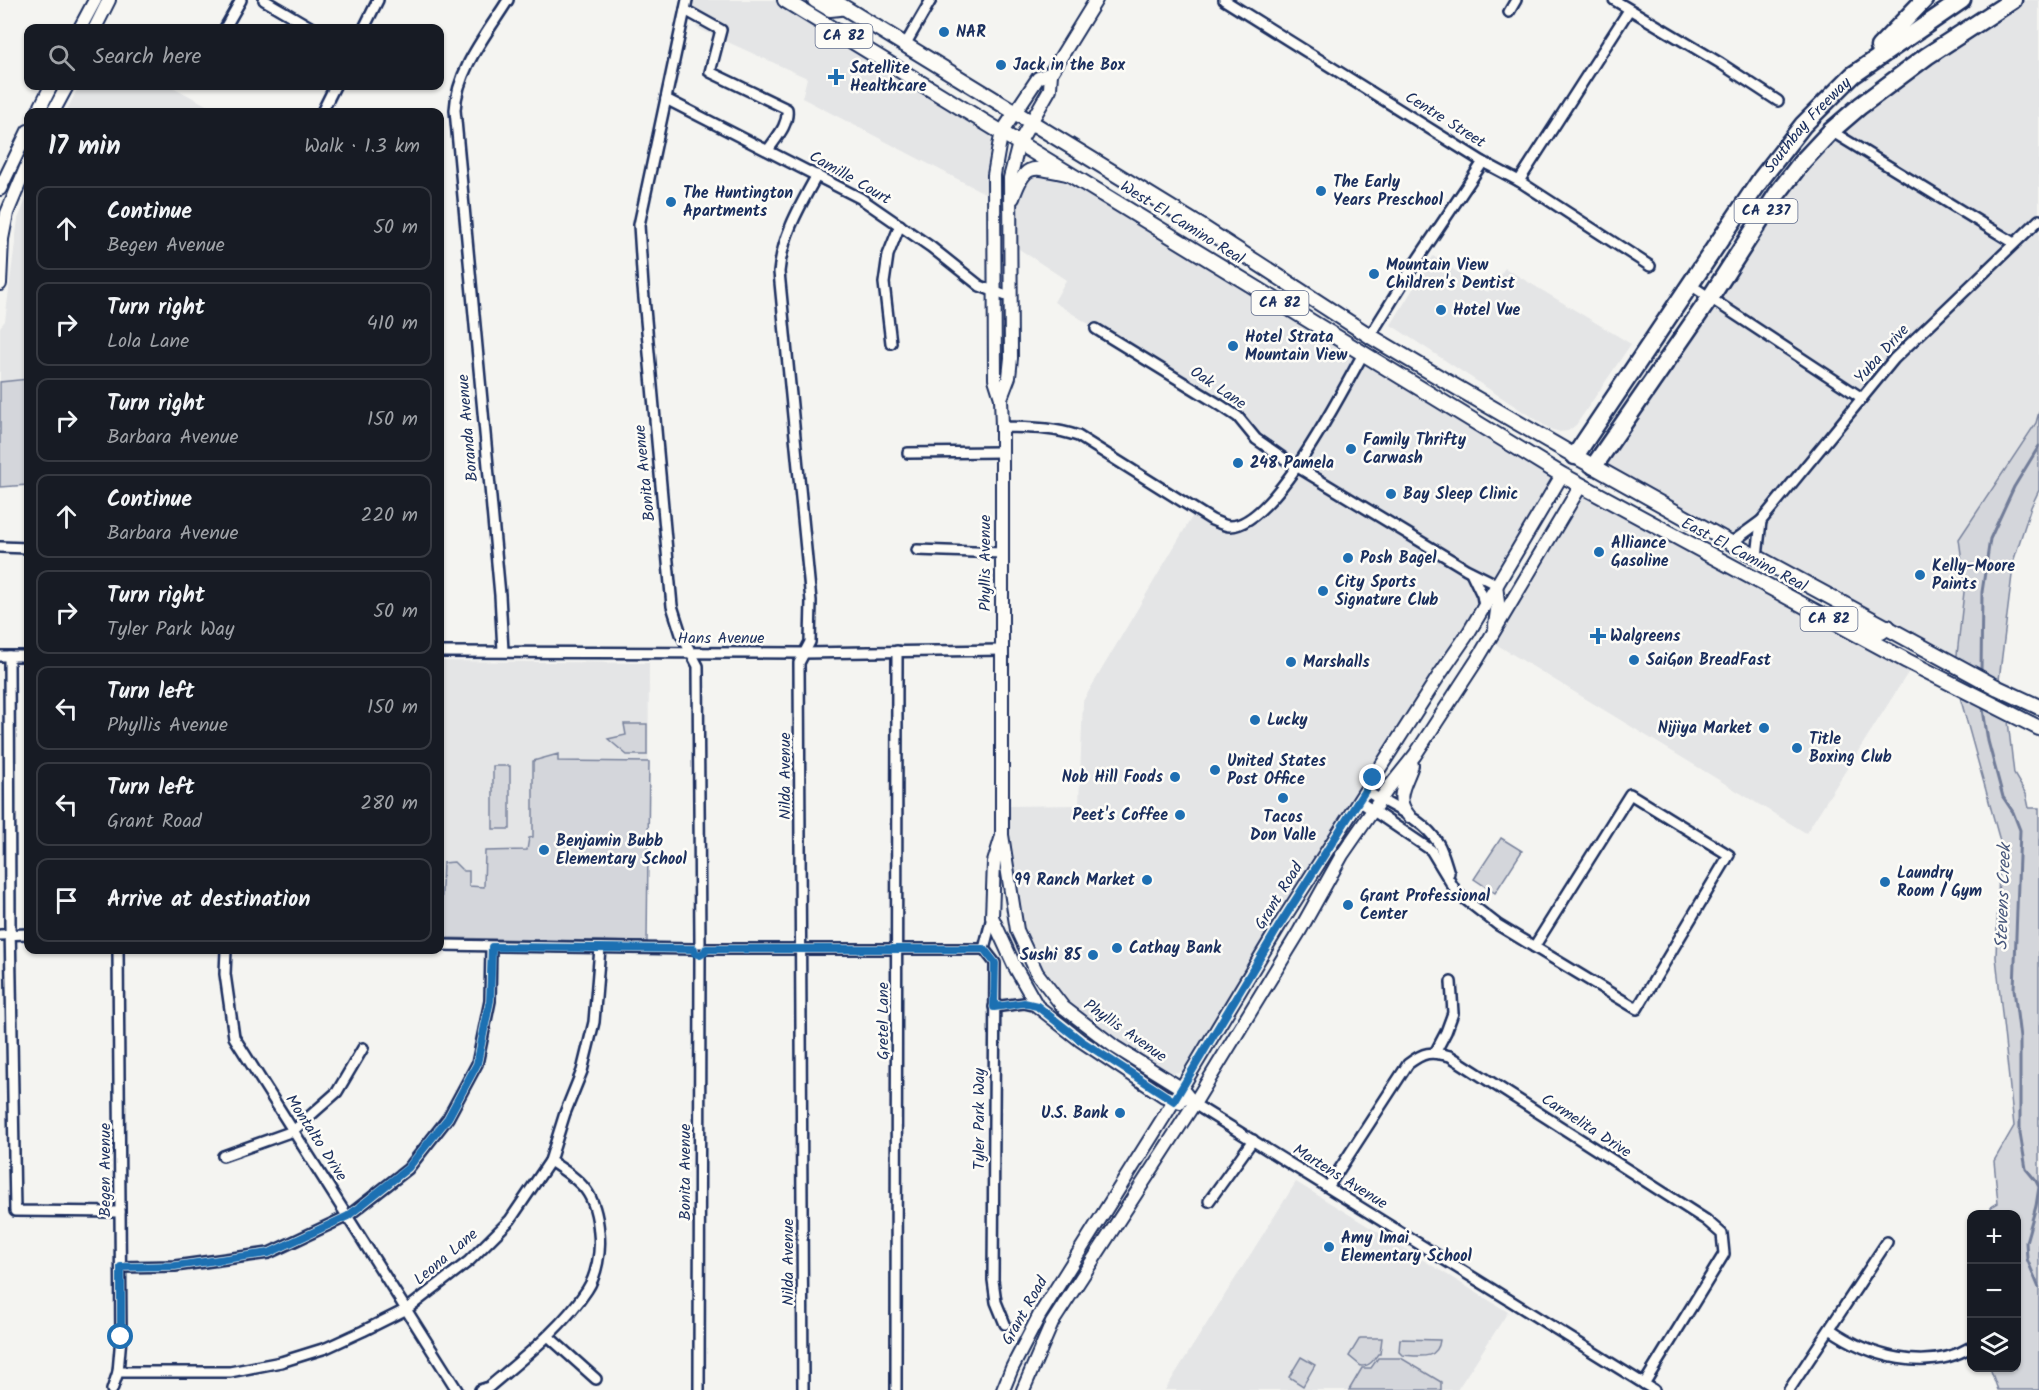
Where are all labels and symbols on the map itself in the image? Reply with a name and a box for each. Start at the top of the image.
place label: NAR [956,20,986,45]
road number: CA 82 [816,24,872,48]
marker: NAR [937,25,951,39]
place label: Jack in the Box [1013,53,1125,78]
place label: Satellite Healthcare [850,56,927,99]
marker: Jack in the Box [994,58,1008,72]
marker: Satellite Healthcare [827,68,845,86]
street label: Southbay Freeway [1757,71,1857,179]
street label: Centre Street [1400,85,1491,155]
street label: Camille Court [804,144,896,212]
place label: The Early Years Preschool [1333,170,1444,213]
street label: West El Camino Real [1115,175,1249,271]
place label: The Huntington Apartments [683,181,793,224]
marker: The Early Years Preschool [1314,184,1328,198]
marker: The Huntington Apartments [664,195,678,209]
road number: CA 237 [1734,199,1798,223]
place label: Mountain View Children's Dentist [1386,253,1516,296]
marker: Mountain View Children's Dentist [1367,267,1381,281]
road number: CA 82 [1252,291,1308,315]
place label: Hotel Vue [1453,298,1520,323]
marker: Hotel Vue [1434,303,1448,317]
street label: Yuba Drive [1848,319,1916,389]
place label: Hotel Strata Mountain View [1245,325,1348,368]
marker: Hotel Strata Mountain View [1226,339,1240,353]
street label: Oak Lane [1185,360,1251,416]
street label: Boranda Avenue [451,373,485,483]
street label: Bonita Avenue [627,423,663,523]
place label: Family Thrifty Carwash [1363,428,1467,471]
marker: Family Thrifty Carwash [1344,442,1358,456]
place label: 248 Pamela [1250,451,1334,476]
marker: 248 Pamela [1231,456,1245,470]
place label: Bay Sleep Clinic [1403,482,1518,507]
marker: Bay Sleep Clinic [1384,487,1398,501]
street label: East El Camino Real [1676,511,1812,599]
street label: Phyllis Avenue [973,515,998,611]
place label: Alliance Gasoline [1611,531,1669,574]
marker: Alliance Gasoline [1592,545,1606,559]
place label: Posh Bagel [1360,546,1437,571]
marker: Posh Bagel [1341,551,1355,565]
place label: Kelly-Moore Paints [1932,554,2015,597]
marker: Kelly-Moore Paints [1913,568,1927,582]
place label: City Sports Signature Club [1335,570,1438,613]
marker: City Sports Signature Club [1316,584,1330,598]
road number: CA 82 [1800,607,1858,631]
place label: Walgreens [1610,624,1681,649]
street label: Hans Avenue [677,626,765,651]
marker: Walgreens [1591,629,1605,643]
place label: SaiGon BreadFast [1646,648,1772,673]
place label: Marshalls [1303,650,1370,675]
marker: SaiGon BreadFast [1627,653,1641,667]
marker: Marshalls [1284,655,1298,669]
place label: Lucky [1267,708,1308,733]
marker: Lucky [1248,713,1262,727]
place label: Nijiya Market [1658,716,1753,741]
marker: Nijiya Market [1757,721,1771,735]
place label: Title Boxing Club [1809,727,1892,770]
street label: Nilda Avenue [773,732,798,820]
marker: Title Boxing Club [1790,741,1804,755]
place label: United States Post Office [1227,749,1327,792]
marker: United States Post Office [1208,763,1222,777]
route end [1359,764,1385,790]
place label: Nob Hill Foods [1062,765,1164,790]
marker: Nob Hill Foods [1168,770,1182,784]
marker: Tacos Don Valle [1276,791,1290,805]
place label: Peet's Coffee [1073,803,1168,828]
place label: Tacos Don Valle [1250,805,1316,848]
marker: Peet's Coffee [1173,808,1187,822]
place label: Benjamin Bubb Elementary School [556,829,688,872]
water label: Stevens Creek [1988,841,2020,951]
marker: Benjamin Bubb Elementary School [537,843,551,857]
street label: Grant Road [1248,856,1310,935]
place label: Laundry Room / Gym [1897,861,1982,904]
place label: 99 Ranch Market [1014,868,1136,893]
marker: 99 Ranch Market [1140,873,1154,887]
marker: Laundry Room / Gym [1878,875,1892,889]
place label: Grant Professional Center [1360,884,1491,927]
marker: Grant Professional Center [1341,898,1355,912]
place label: Cathay Bank [1129,936,1222,961]
marker: Cathay Bank [1110,941,1124,955]
place label: Sushi 85 [1020,943,1083,968]
marker: Sushi 85 [1086,948,1100,962]
street label: Gretel Lane [871,982,896,1060]
street label: Phyllis Avenue [1078,993,1172,1069]
street label: Tyler Park Way [967,1068,992,1170]
street label: Carmelita Drive [1536,1087,1636,1165]
street label: Montalto Drive [278,1090,354,1186]
place label: U.S. Bank [1041,1101,1109,1126]
marker: U.S. Bank [1113,1106,1127,1120]
street label: Begen Avenue [93,1123,118,1217]
street label: Bonita Avenue [673,1124,698,1221]
street label: Martens Avenue [1288,1138,1392,1216]
street label: Nilda Avenue [776,1218,801,1306]
street label: Leona Lane [408,1222,484,1292]
place label: Amy Imai Elementary School [1341,1226,1473,1269]
marker: Amy Imai Elementary School [1322,1240,1336,1254]
street label: Grant Road [995,1271,1055,1350]
route start [107,1323,133,1349]

